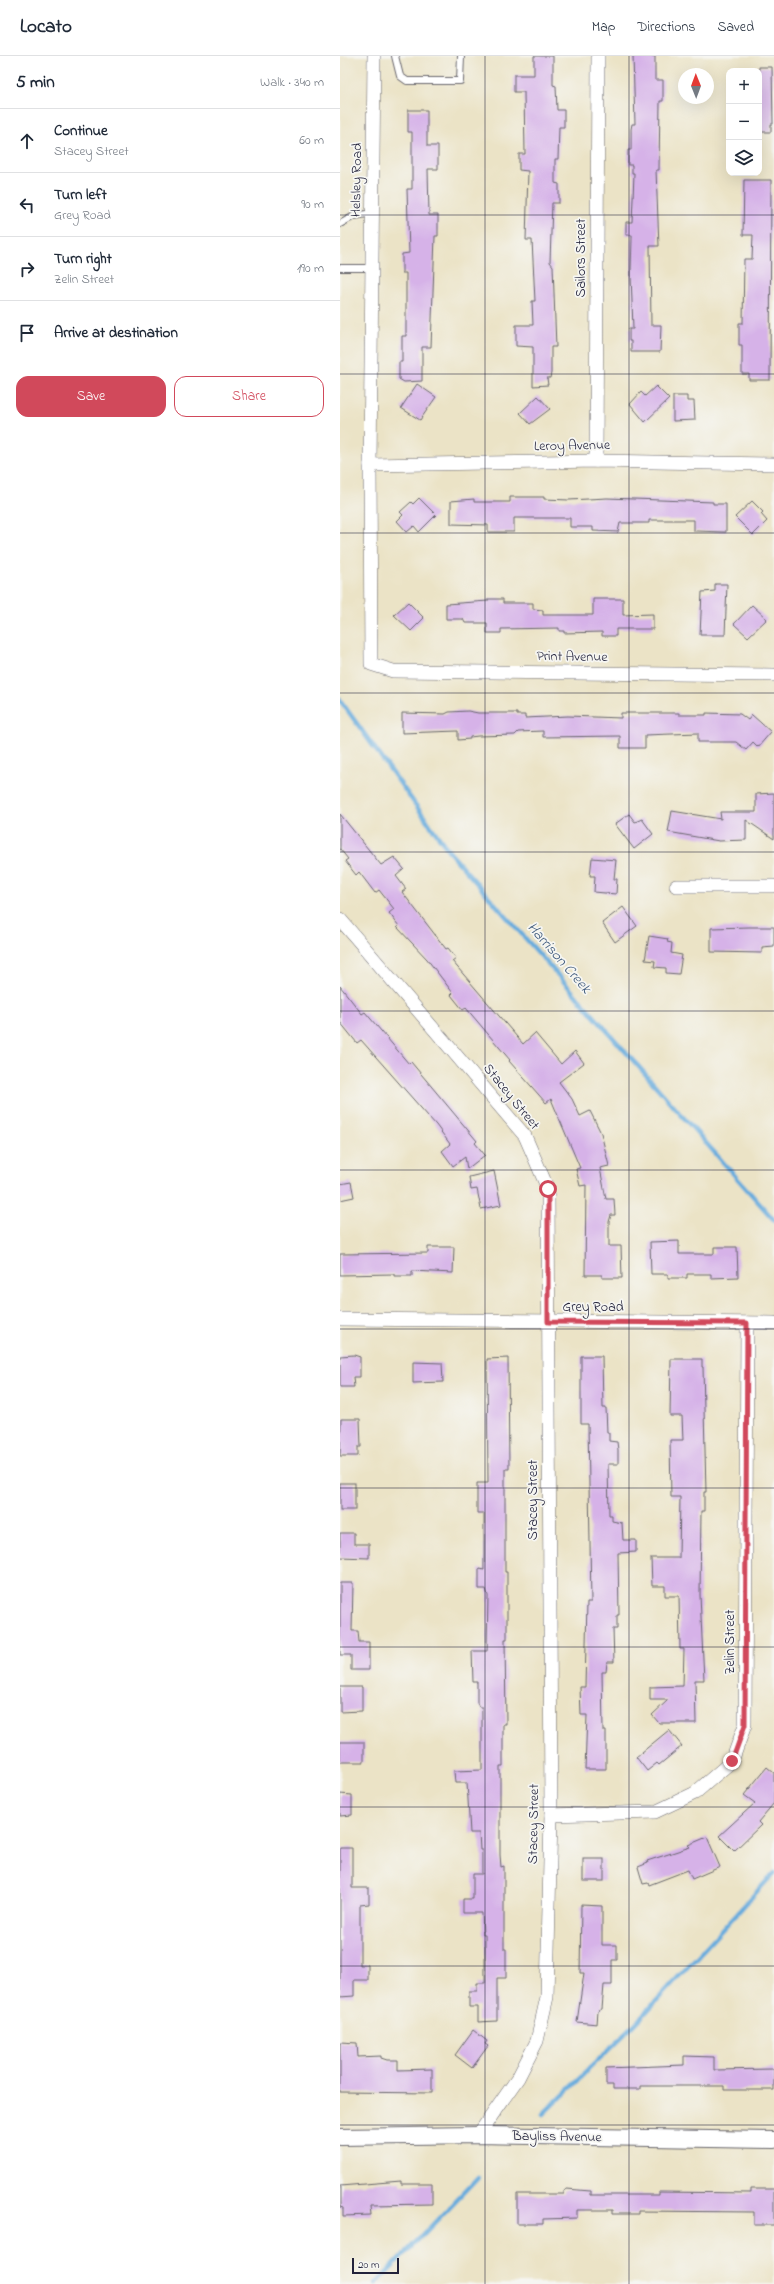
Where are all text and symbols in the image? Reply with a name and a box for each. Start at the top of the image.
text: Locato [20,14,72,41]
text: Map [592,17,615,38]
text: Directions [637,17,695,38]
text: Saved [717,17,754,38]
north arrow [678,68,714,104]
map controls [726,68,762,176]
button: + [726,68,762,104]
text: 5 min [16,70,55,95]
text: Walk · 340 m [260,73,324,92]
button: − [726,104,762,140]
text: Continue [54,120,108,142]
icon: ahead [16,130,38,152]
text: 60 m [299,131,324,150]
button: layers [726,140,762,176]
text: Stacey Street [54,142,129,161]
street label: Helsley Road [346,143,369,217]
text: Turn left [54,184,107,206]
icon: left [16,194,38,216]
text: 90 m [301,195,324,214]
text: Grey Road [54,206,111,225]
street label: Sailors Street [571,218,592,297]
text: Turn right [54,248,112,270]
icon: right [16,258,38,280]
text: 190 m [297,259,324,278]
text: Zelin Street [54,270,114,289]
icon: arrive [16,322,38,344]
text: Arrive at destination [54,322,178,344]
button: Save [16,376,166,417]
button: Share [174,376,324,417]
street label: Leroy Avenue [534,435,611,458]
street label: Print Avenue [536,646,608,668]
water label: Harrison Creek [522,917,597,1000]
street label: Stacey Street [477,1059,545,1136]
route start [539,1180,557,1198]
street label: Grey Road [562,1297,624,1319]
street label: Stacey Street [523,1460,545,1540]
street label: Zelin Street [720,1609,741,1674]
route end [723,1752,741,1770]
street label: Stacey Street [523,1783,546,1864]
street label: Bayliss Avenue [511,2126,603,2149]
scale bar [352,2256,399,2275]
text: 20 m [358,2257,380,2273]

